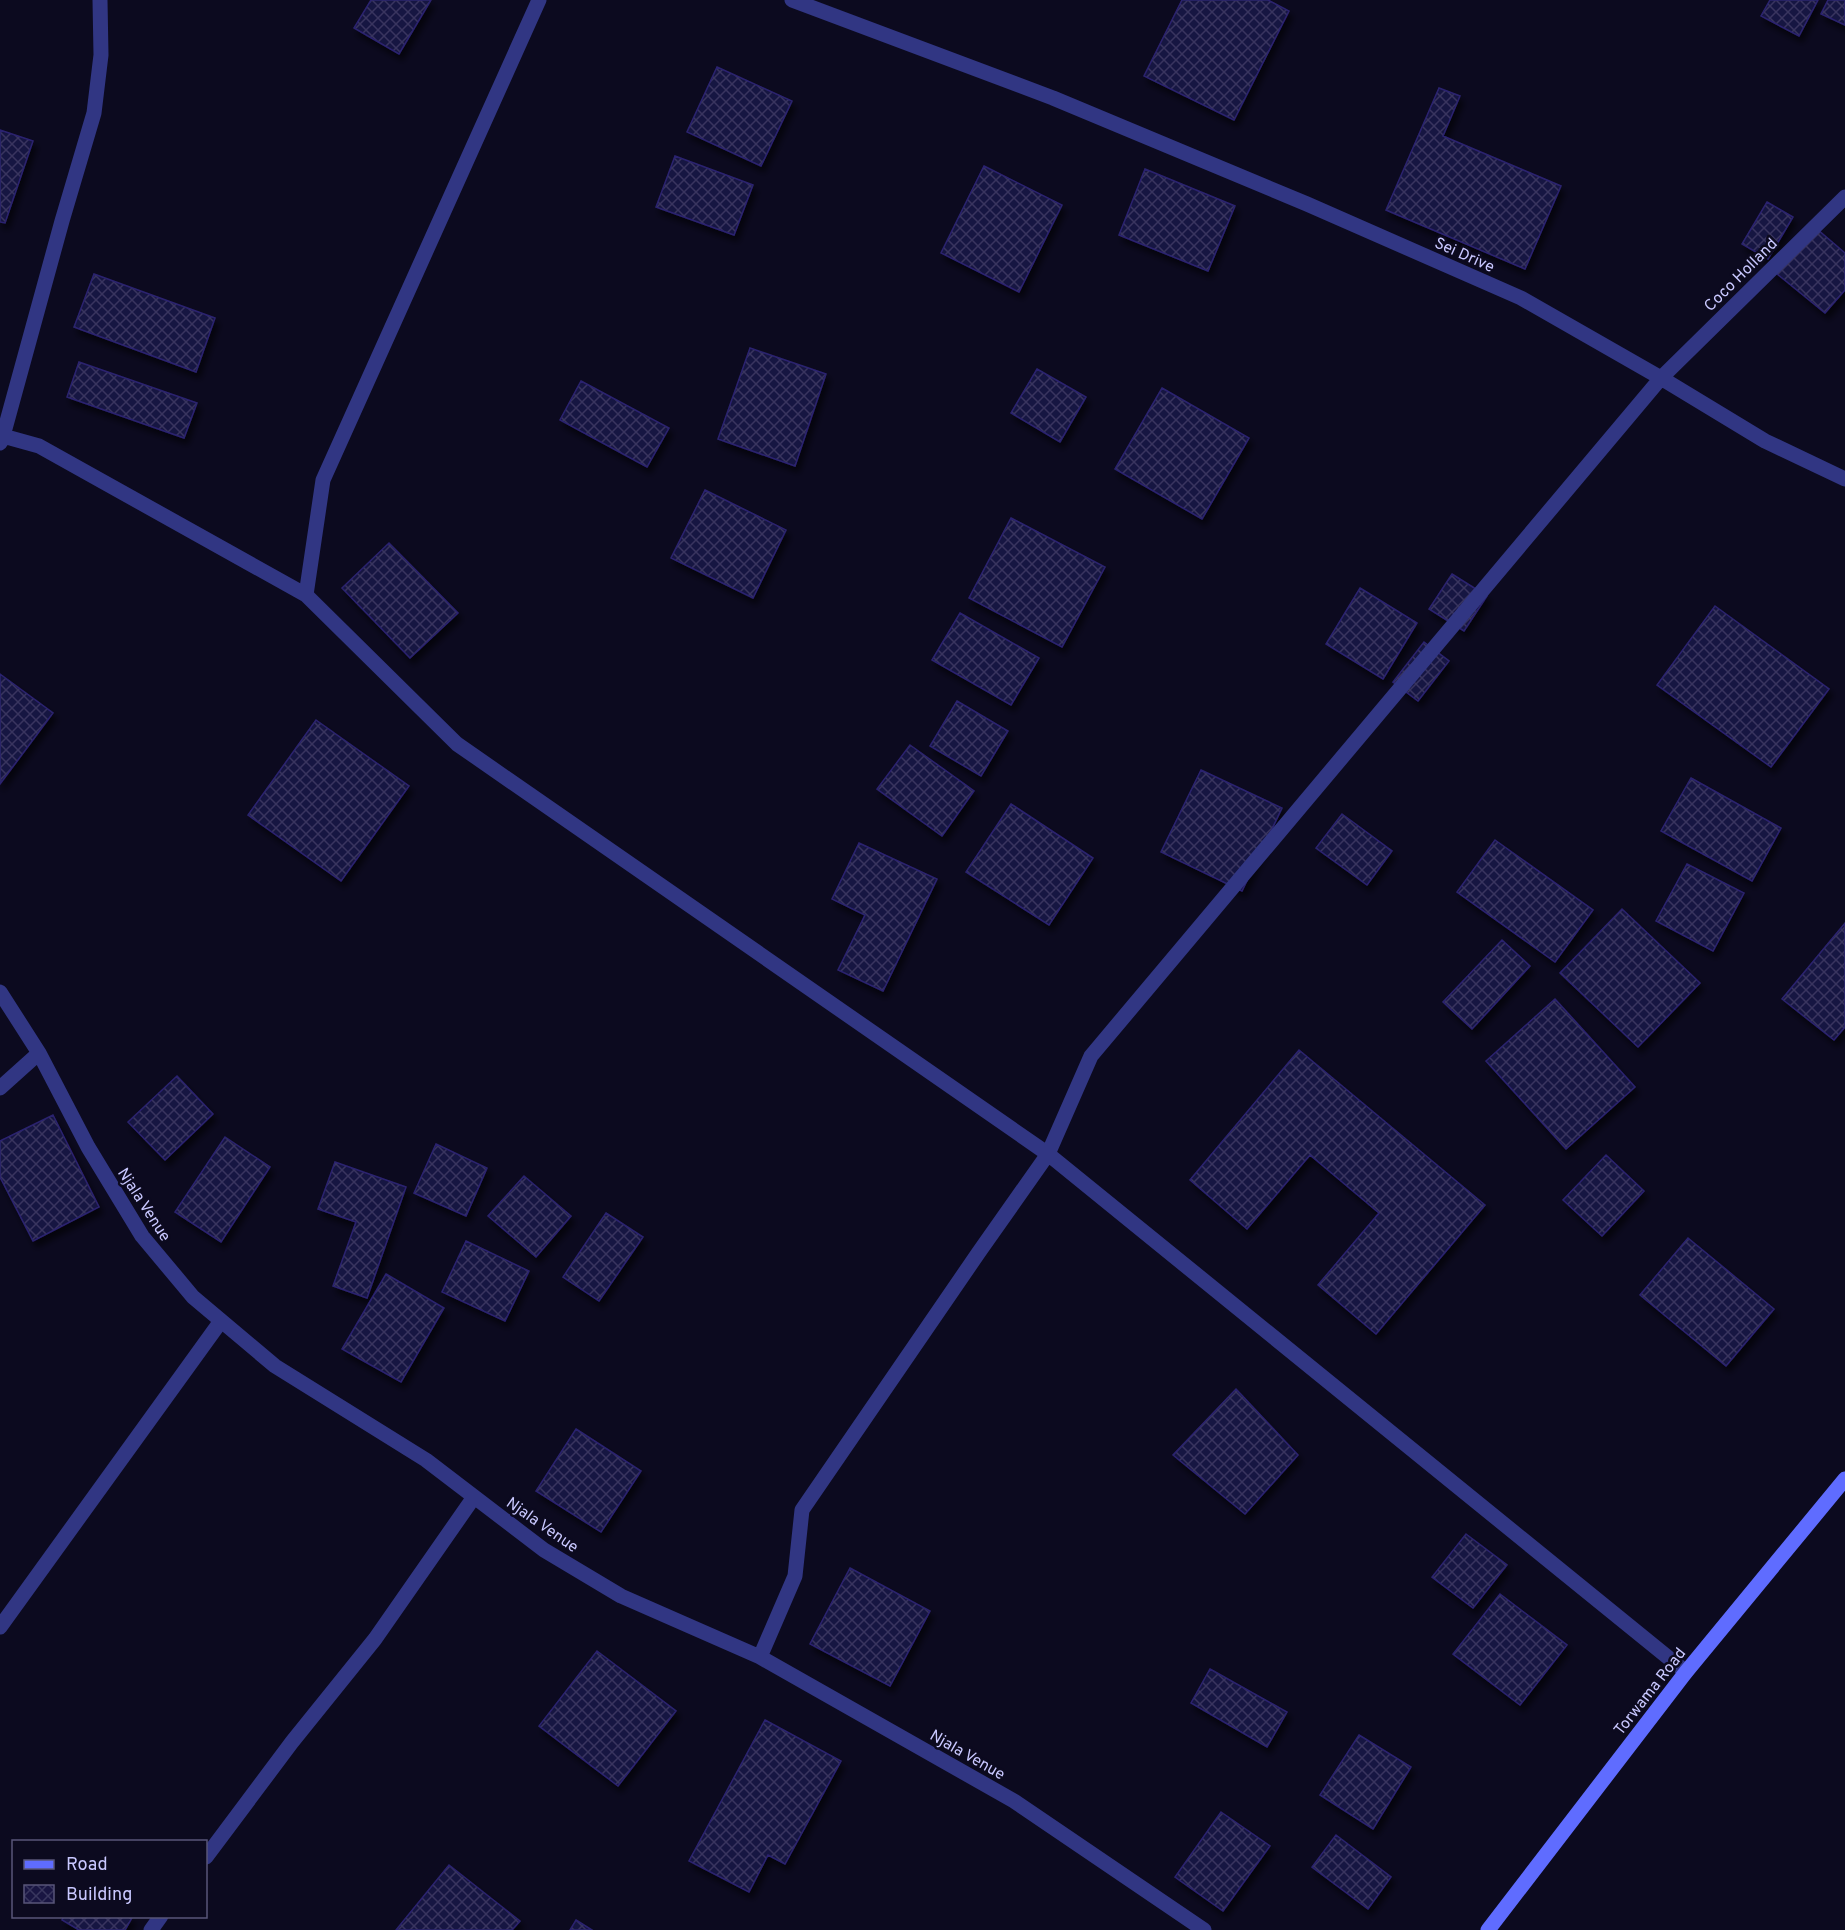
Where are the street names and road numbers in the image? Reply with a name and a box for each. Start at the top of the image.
street label: Sei Drive [1431,234,1497,278]
street label: Coco Holland [1700,234,1782,316]
street label: Njala Venue [112,1165,175,1246]
street label: Njala Venue [502,1493,582,1558]
street label: Torwama Road [1610,1644,1691,1740]
street label: Njala Venue [926,1726,1008,1785]

